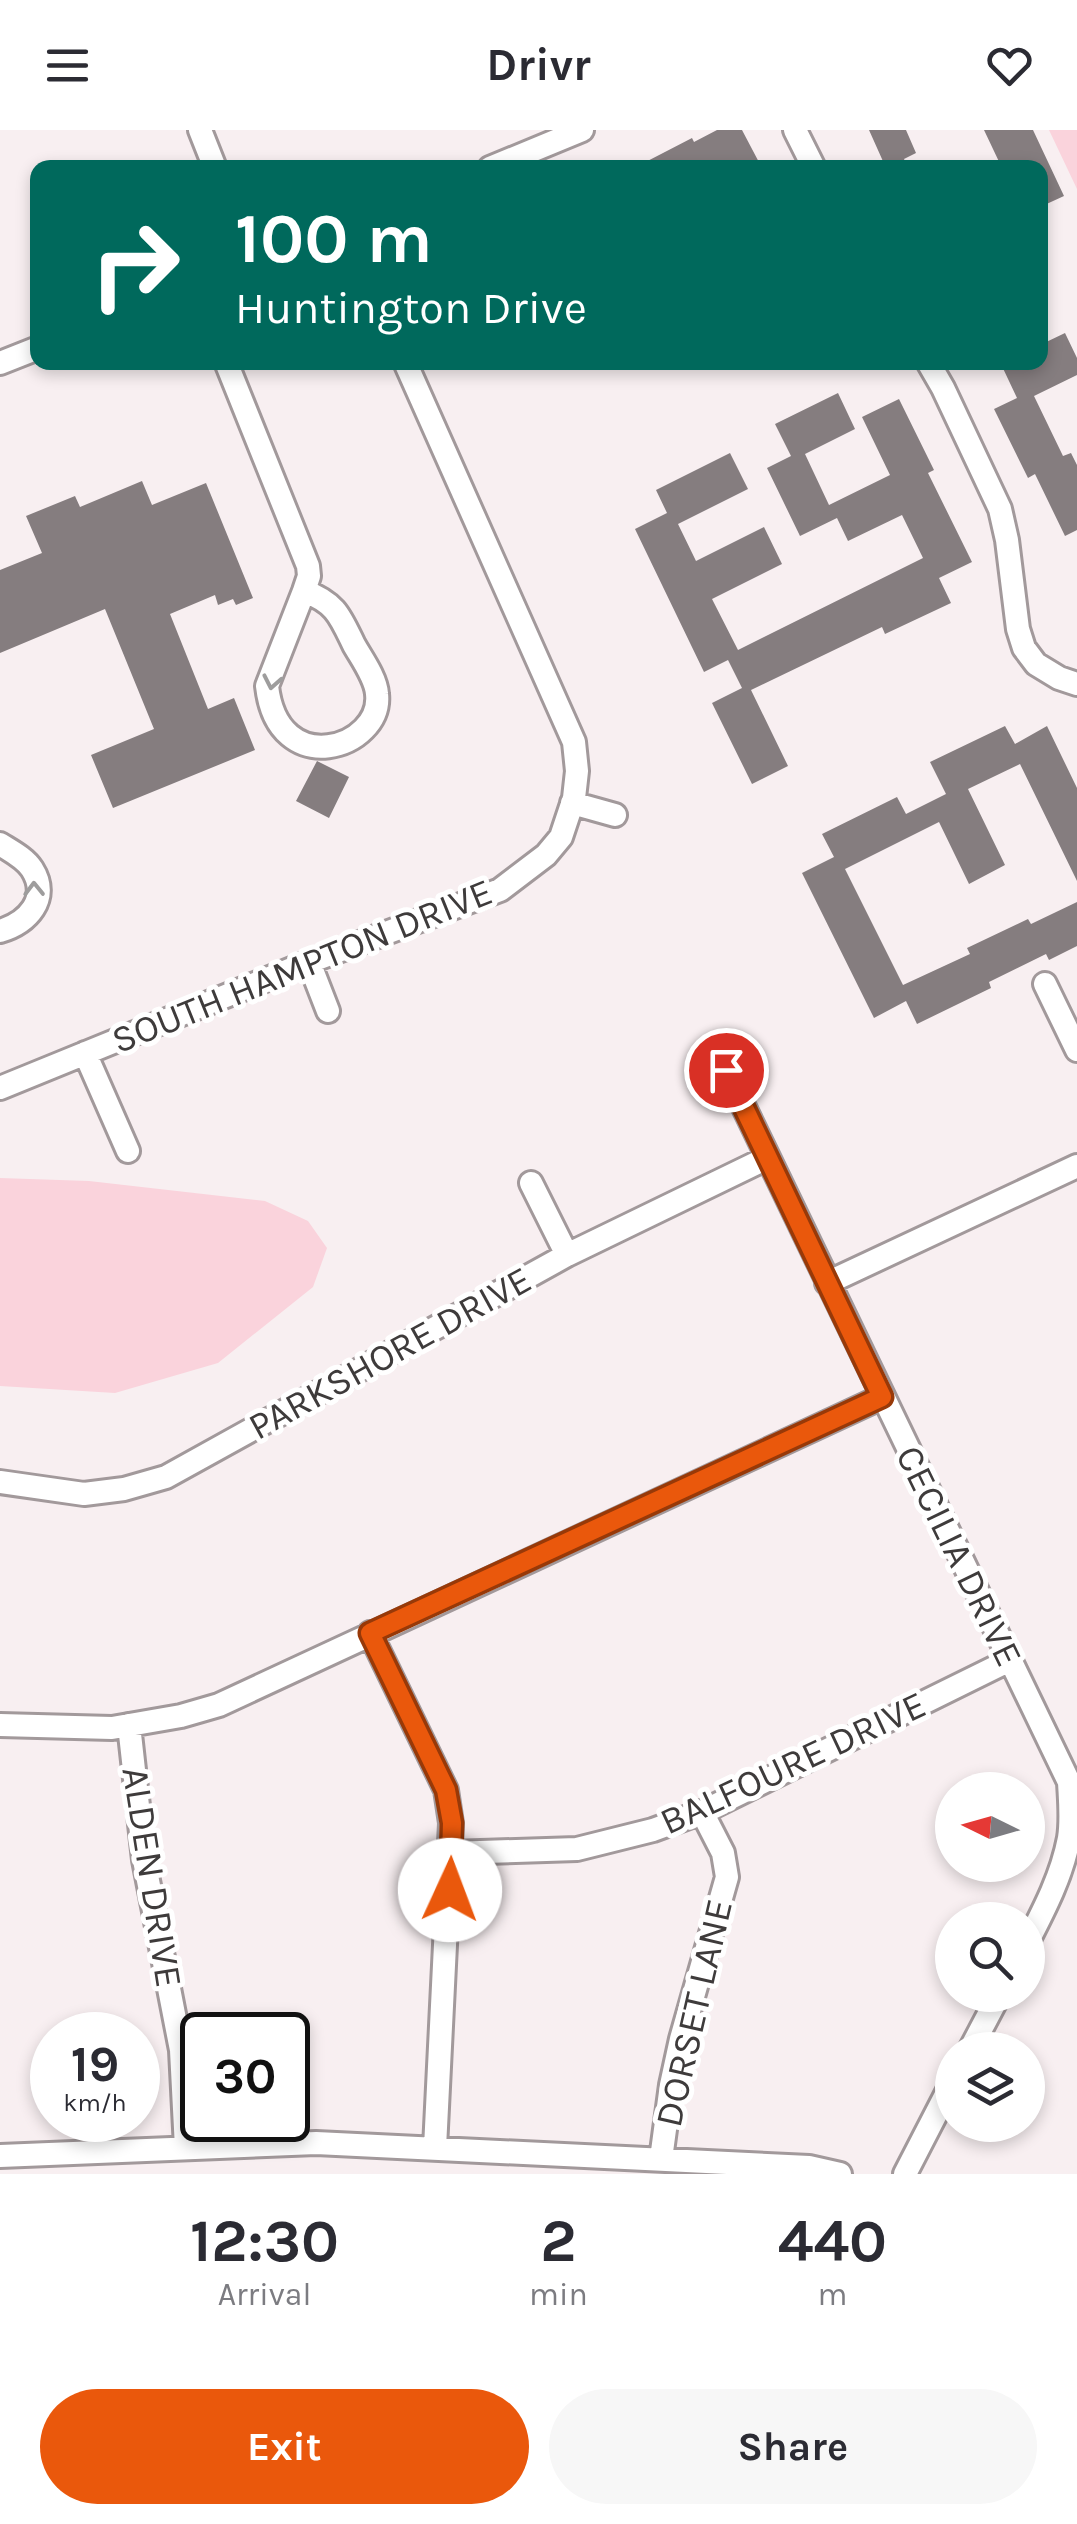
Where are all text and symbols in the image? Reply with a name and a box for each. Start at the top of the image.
icon: menu [40,38,95,93]
icon: heart [982,38,1037,93]
text: Drivr [486,39,591,91]
text: 100 m [235,198,433,280]
icon: right [70,200,200,330]
text: Huntington Drive [235,282,587,334]
one-way arrow [262,673,283,690]
street label: SOUTH HAMPTON DRIVE [105,869,499,1063]
one-way arrow [23,881,45,896]
pin [684,1028,769,1113]
icon: arrive [699,1043,754,1098]
street label: PARKSHORE DRIVE [241,1257,539,1449]
street label: CECILIA DRIVE [886,1438,1032,1674]
street label: BALFOURE DRIVE [653,1682,933,1844]
street label: ALDEN DRIVE [112,1763,192,1991]
north arrow [935,1772,1045,1882]
map controls [935,1772,1045,2142]
position arrow [398,1838,502,1942]
street label: DORSET LANE [646,1895,742,2131]
button: search [935,1902,1045,2012]
speed limit sign: 30 [180,2012,310,2142]
button: layers [935,2032,1045,2142]
text: 19 [71,2035,119,2094]
text: km/h [63,2088,127,2117]
text: 12:30 [190,2206,339,2276]
text: 2 [540,2206,577,2276]
text: 440 [778,2206,887,2276]
text: Arrival [218,2276,311,2313]
text: min [529,2276,588,2313]
text: m [817,2276,847,2313]
button: Exit [40,2389,529,2504]
button: Share [549,2389,1037,2504]

